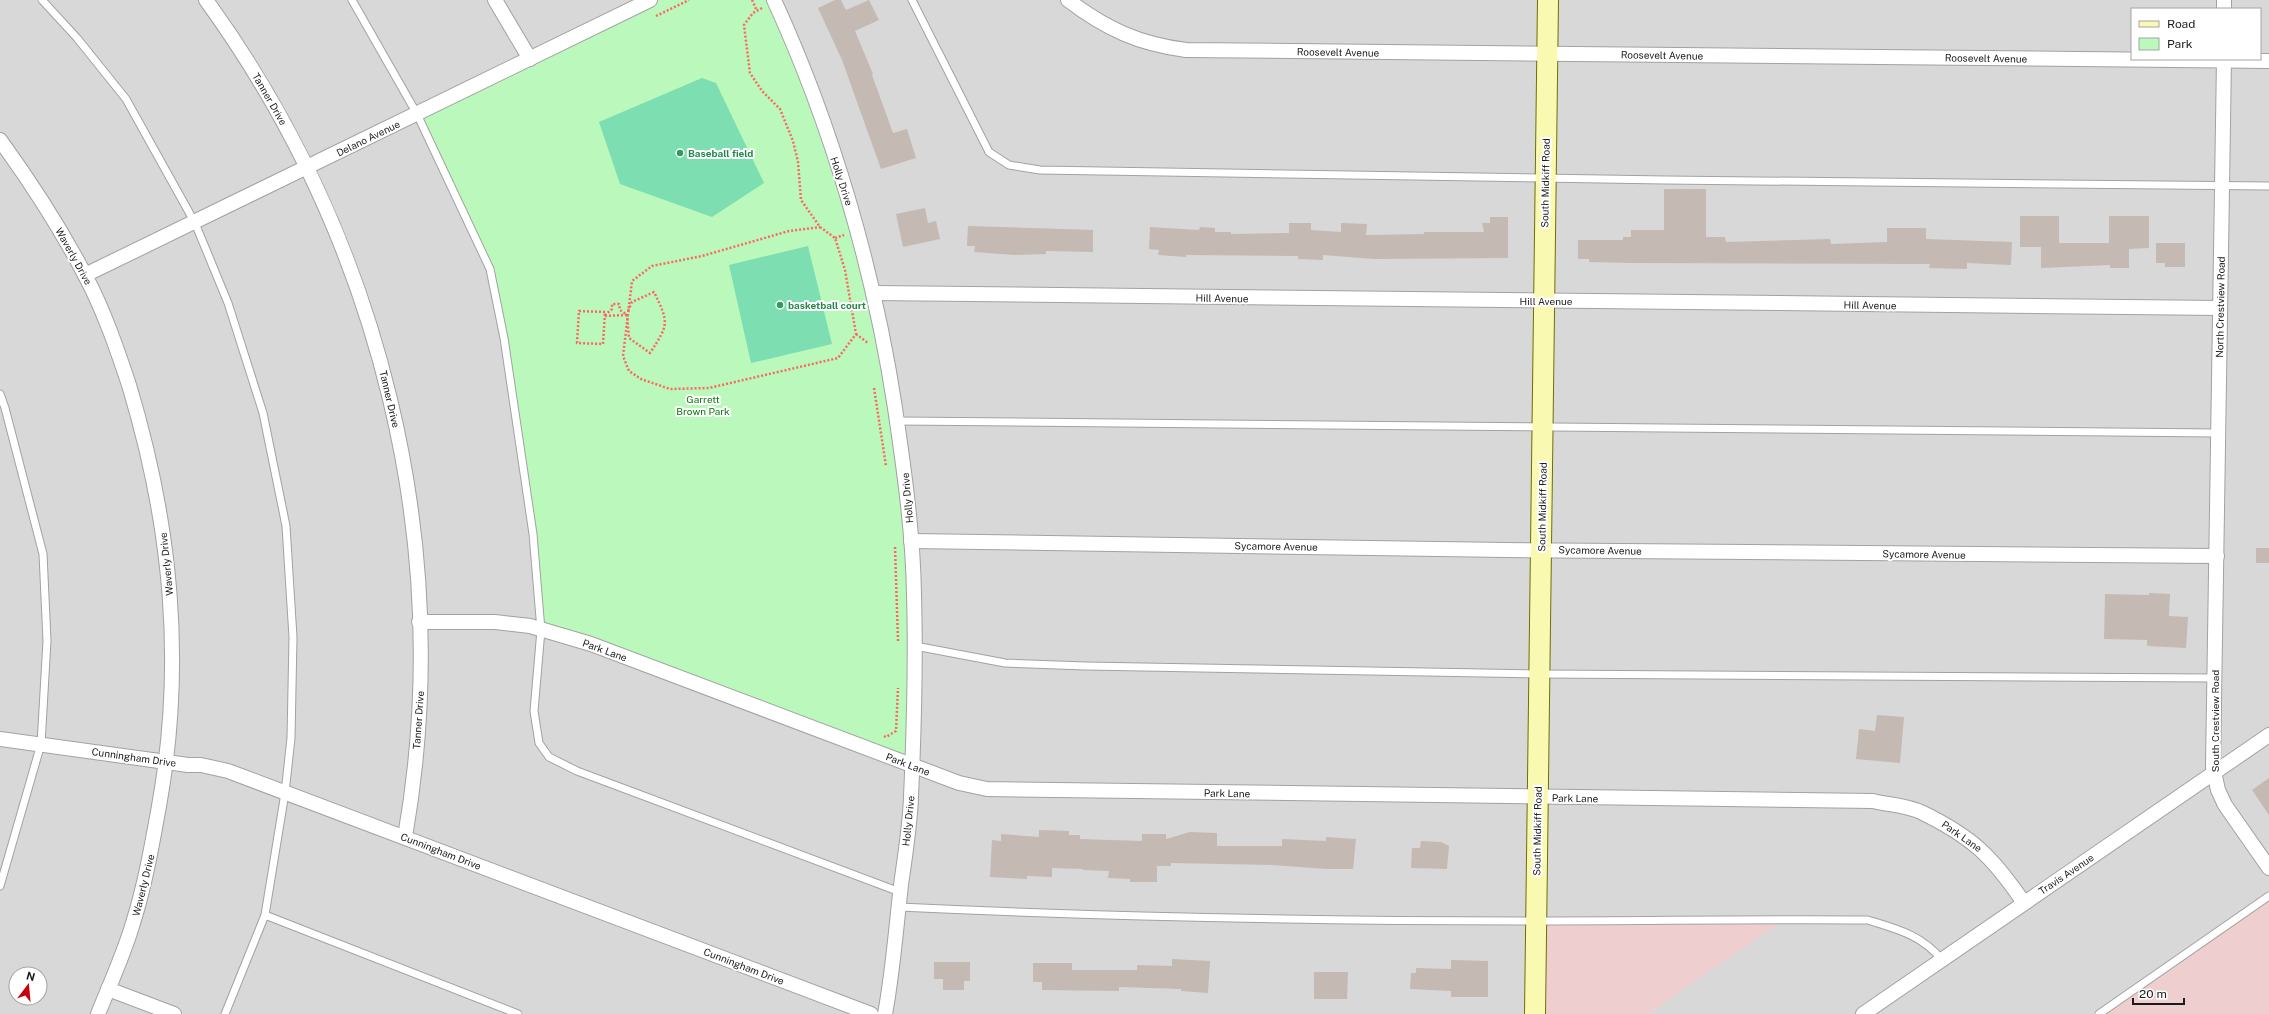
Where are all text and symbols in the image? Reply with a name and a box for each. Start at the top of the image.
legend [2131,8,2261,60]
text: Road [2167,17,2195,31]
text: Park [2167,37,2193,51]
street label: Roosevelt Avenue [1297,45,1380,59]
street label: Roosevelt Avenue [1621,48,1704,62]
street label: Roosevelt Avenue [1945,51,2028,65]
street label: Tanner Drive [250,71,290,128]
street label: Delano Avenue [334,117,402,159]
street label: South Midkiff Road [1538,138,1552,228]
place label: Baseball field [688,147,753,159]
marker: Baseball field [675,148,685,158]
street label: Holly Drive [828,155,856,207]
street label: Waverly Drive [53,225,95,287]
street label: North Crestview Road [2213,256,2227,358]
street label: Hill Avenue [1195,292,1249,304]
street label: Hill Avenue [1520,295,1573,307]
place label: basketball court [788,299,866,311]
street label: Hill Avenue [1843,299,1897,311]
marker: basketball court [775,300,785,310]
street label: Tanner Drive [378,369,402,429]
park label: Garrett Brown Park [676,393,730,417]
street label: South Midkiff Road [1535,462,1549,552]
street label: Holly Drive [899,472,915,524]
street label: Waverly Drive [157,531,175,596]
street label: Sycamore Avenue [1234,539,1318,553]
street label: Sycamore Avenue [1558,543,1642,557]
street label: Sycamore Avenue [1882,547,1966,561]
street label: Park Lane [581,636,629,664]
street label: South Crestview Road [2209,670,2221,772]
street label: Tanner Drive [410,690,426,750]
street label: Cunningham Drive [91,745,177,769]
street label: Park Lane [884,750,932,778]
street label: South Midkiff Road [1530,786,1544,876]
street label: Park Lane [1204,787,1251,799]
street label: Park Lane [1552,792,1599,804]
street label: Holly Drive [899,795,917,847]
street label: Park Lane [1940,818,1985,854]
street label: Cunningham Drive [399,830,483,872]
street label: Travis Avenue [2036,851,2096,897]
street label: Waverly Drive [129,852,157,917]
street label: Cunningham Drive [702,945,786,987]
north arrow [8,966,48,1006]
text: N [25,969,37,983]
scale bar [2133,980,2184,1006]
text: 20 m [2139,987,2167,1001]

